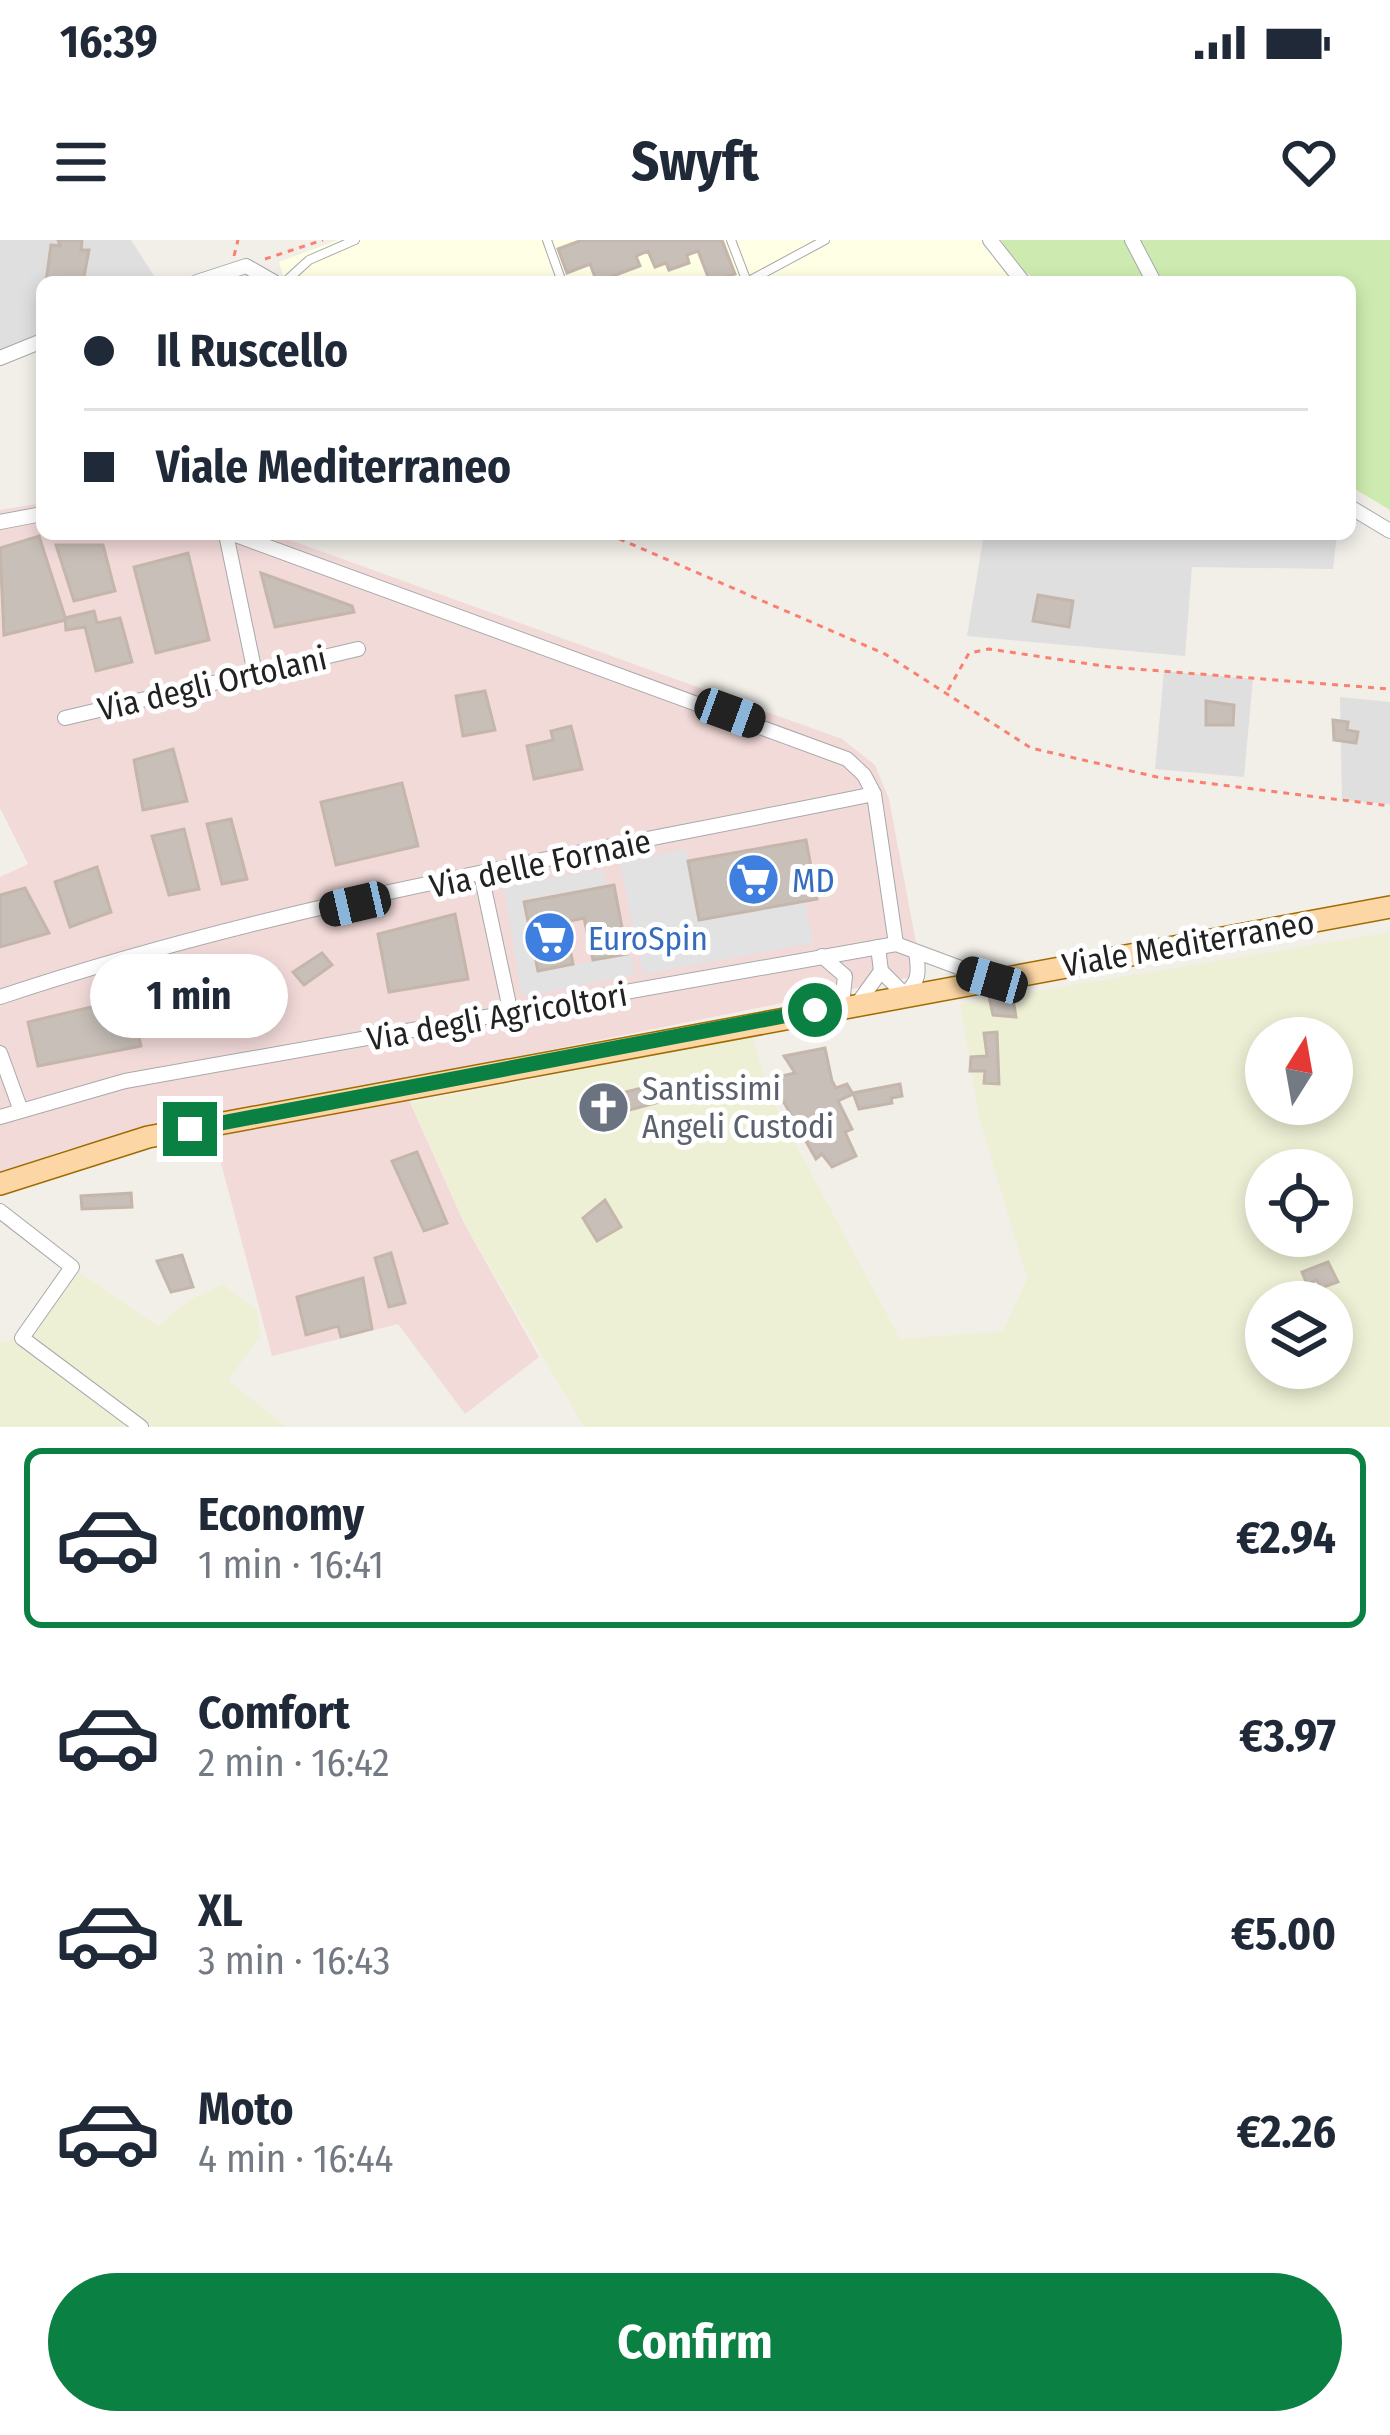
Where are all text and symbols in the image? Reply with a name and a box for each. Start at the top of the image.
text: 16:39 [60,15,158,69]
icon: menu [48,129,114,195]
icon: heart [1276,129,1342,195]
text: Swyft [631,130,759,194]
text: Il Ruscello [156,324,348,378]
text: Viale Mediterraneo [156,440,511,494]
street label: Via degli Ortolani [94,638,331,730]
car [690,684,770,742]
street label: Via delle Fornaie [426,821,654,907]
supermarket icon: MD [725,852,781,908]
place label: MD [792,861,835,901]
car [316,878,394,930]
street label: Viale Mediterraneo [1059,902,1317,986]
supermarket icon: EuroSpin [521,910,577,966]
place label: EuroSpin [588,919,708,959]
car [952,953,1032,1007]
callout: 1 min [91,955,289,1039]
text: 1 min [147,973,231,1019]
street label: Via degli Agricoltori [364,974,630,1060]
route start [788,983,842,1037]
north arrow [1245,1017,1353,1125]
map controls [1245,1017,1353,1389]
place label: Santissimi Angeli Custodi [642,1069,834,1147]
church icon: Santissimi Angeli Custodi [575,1079,631,1135]
route end [163,1102,217,1156]
button: locate [1245,1149,1353,1257]
button: layers [1245,1281,1353,1389]
icon: car [54,1484,162,1592]
text: Economy [198,1488,364,1542]
text: €2.94 [1236,1511,1336,1565]
text: 1 min · 16:41 [198,1542,384,1588]
icon: car [54,1682,162,1790]
text: Comfort [198,1686,350,1740]
text: €3.97 [1239,1709,1336,1763]
text: 2 min · 16:42 [198,1740,390,1786]
icon: car [54,1880,162,1988]
text: XL [198,1884,243,1938]
text: €5.00 [1231,1907,1336,1961]
text: 3 min · 16:43 [198,1938,390,1984]
icon: car [54,2078,162,2186]
text: Moto [198,2082,294,2136]
text: €2.26 [1237,2105,1336,2159]
text: 4 min · 16:44 [198,2136,393,2182]
button: Confirm [48,2273,1342,2411]

